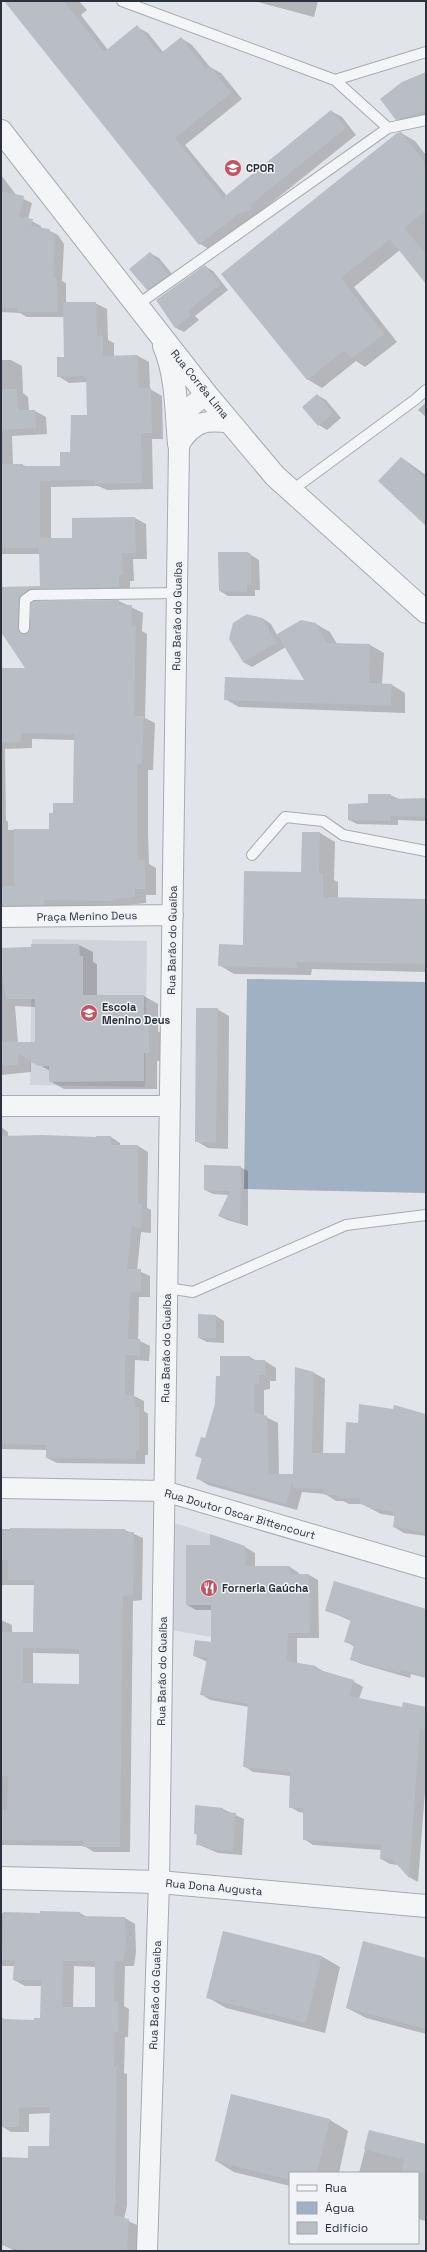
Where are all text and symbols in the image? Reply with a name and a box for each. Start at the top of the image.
school or university icon: CPOR [223,158,243,178]
place label: CPOR [246,161,274,175]
street label: Rua Corrêa Lima [168,347,233,422]
street label: Rua Barão do Guaíba [169,561,185,671]
street label: Rua Barão do Guaíba [164,885,180,995]
street label: Praça Menino Deus [37,908,138,924]
place label: Escola Menino Deus [102,1000,171,1027]
school or university icon: Escola Menino Deus [79,1003,99,1023]
street label: Rua Barão do Guaíba [158,1293,174,1403]
street label: Rua Doutor Oscar Bittencourt [163,1486,317,1542]
restaurant icon: Forneria Gaúcha [199,1578,219,1598]
place label: Forneria Gaúcha [222,1581,309,1595]
street label: Rua Barão do Guaíba [154,1616,170,1726]
street label: Rua Dona Augusta [165,1876,264,1898]
street label: Rua Barão do Guaíba [146,1939,164,2050]
legend [289,2172,419,2244]
text: Rua [325,2180,347,2196]
text: Água [325,2200,355,2216]
text: Edifício [325,2220,368,2236]

